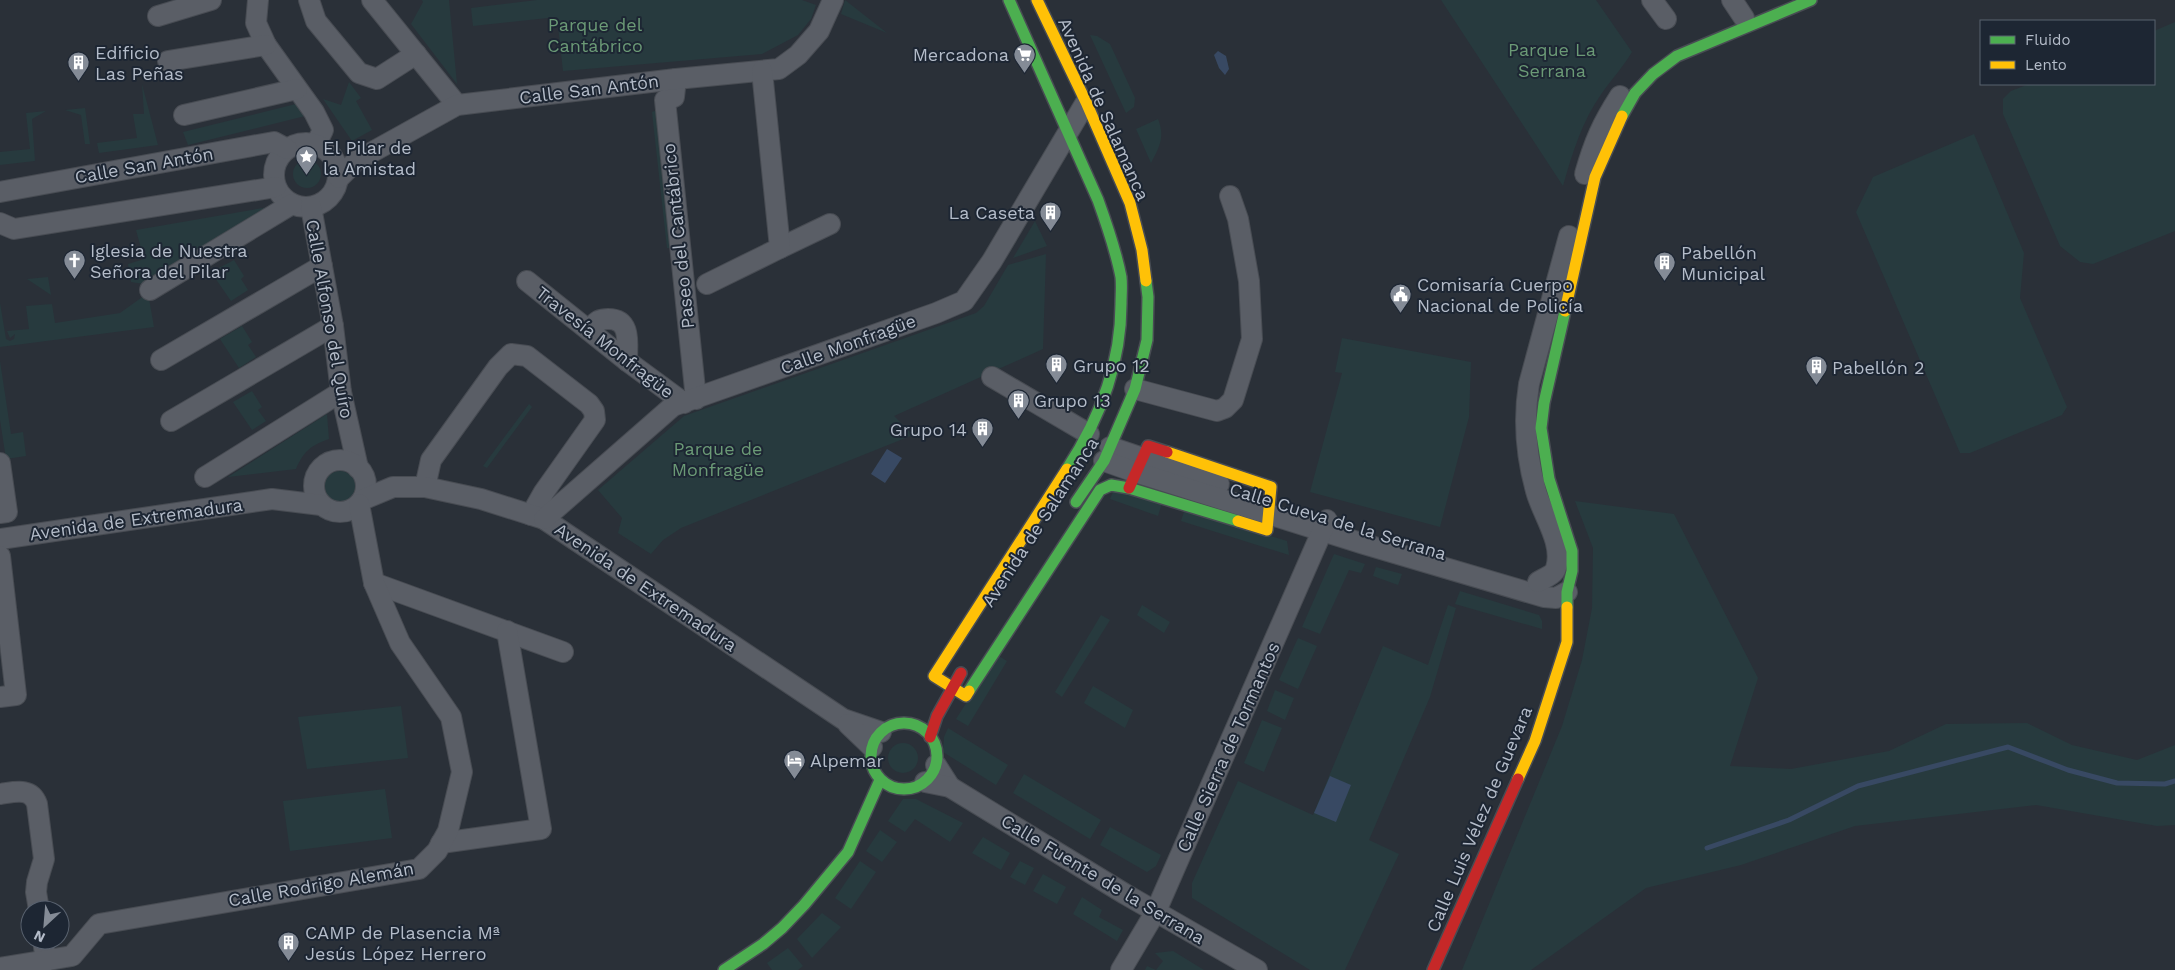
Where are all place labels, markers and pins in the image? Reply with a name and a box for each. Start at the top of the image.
place label: Edificio Las Peñas [95,42,184,84]
supermarket icon: Mercadona [1013,42,1037,73]
place label: Mercadona [913,44,1009,65]
building icon: Edificio Las Peñas [67,50,91,81]
place label: El Pilar de la Amistad [323,137,416,179]
place icon: El Pilar de la Amistad [295,145,319,176]
building icon: La Caseta [1039,200,1063,231]
place label: La Caseta [948,202,1035,223]
place label: Iglesia de Nuestra Señora del Pilar [90,240,247,282]
place label: Pabellón Municipal [1681,242,1766,284]
church icon: Iglesia de Nuestra Señora del Pilar [62,248,86,279]
building icon: Pabellón Municipal [1653,250,1677,281]
place label: Comisaría Cuerpo Nacional de Policía [1417,274,1583,316]
public building icon: Comisaría Cuerpo Nacional de Policía [1389,282,1413,313]
building icon: Grupo 12 [1045,353,1069,384]
place label: Grupo 12 [1073,355,1150,376]
building icon: Pabellón 2 [1804,355,1828,386]
place label: Pabellón 2 [1832,357,1924,378]
building icon: Grupo 13 [1006,388,1030,419]
place label: Grupo 13 [1034,390,1111,411]
building icon: Grupo 14 [971,417,995,448]
place label: Grupo 14 [890,419,967,440]
hotel icon: Alpemar [782,748,806,779]
place label: Alpemar [810,750,884,771]
place label: CAMP de Plasencia Mª Jesús López Herrero [305,922,500,964]
building icon: CAMP de Plasencia Mª Jesús López Herrero [277,930,301,961]

